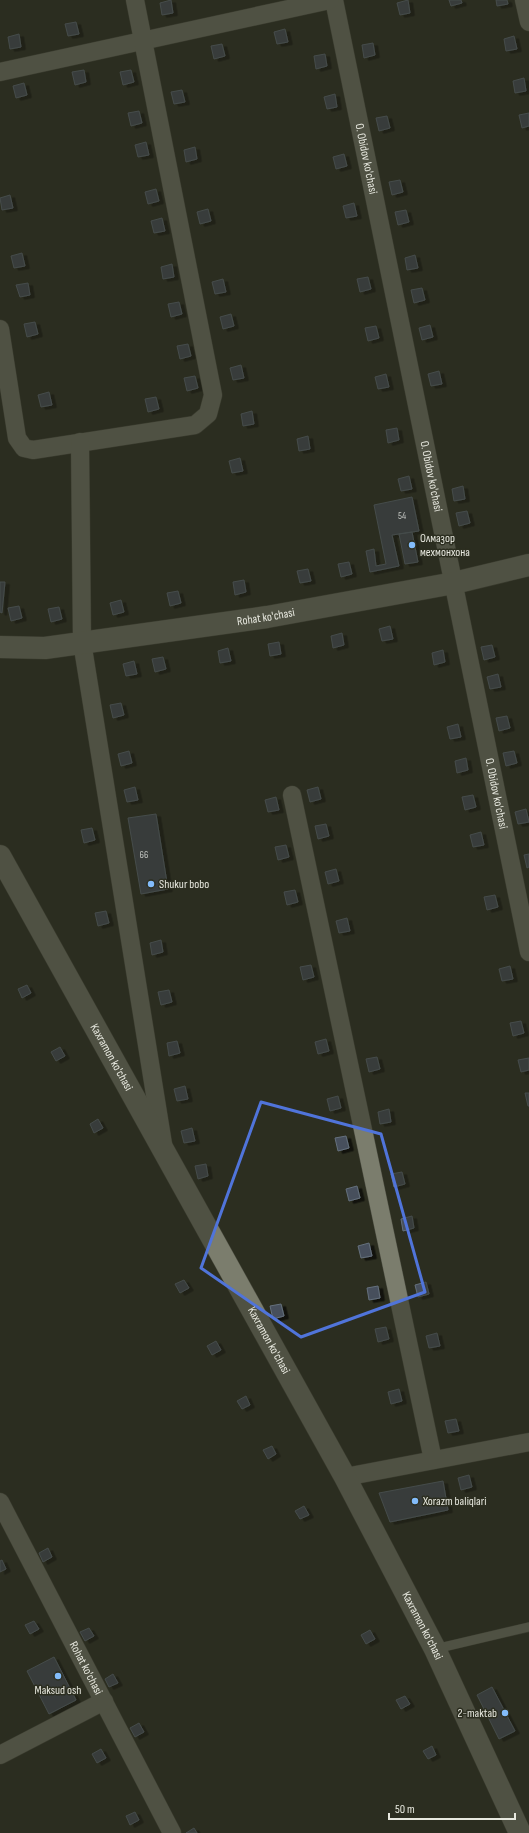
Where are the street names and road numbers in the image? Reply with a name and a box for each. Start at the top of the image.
street label: O. Obidov ko'chasi [352,122,381,195]
street label: O. Obidov ko'chasi [417,439,446,513]
street label: Rohat ko'chasi [236,605,296,629]
street label: O. Obidov ko'chasi [482,757,511,830]
street label: Kaxramon ko'chasi [87,1021,136,1093]
street label: Kaxramon ko'chasi [244,1304,294,1377]
street label: Kaxramon ko'chasi [399,1589,446,1662]
street label: Rohat ko'chasi [66,1639,106,1697]

